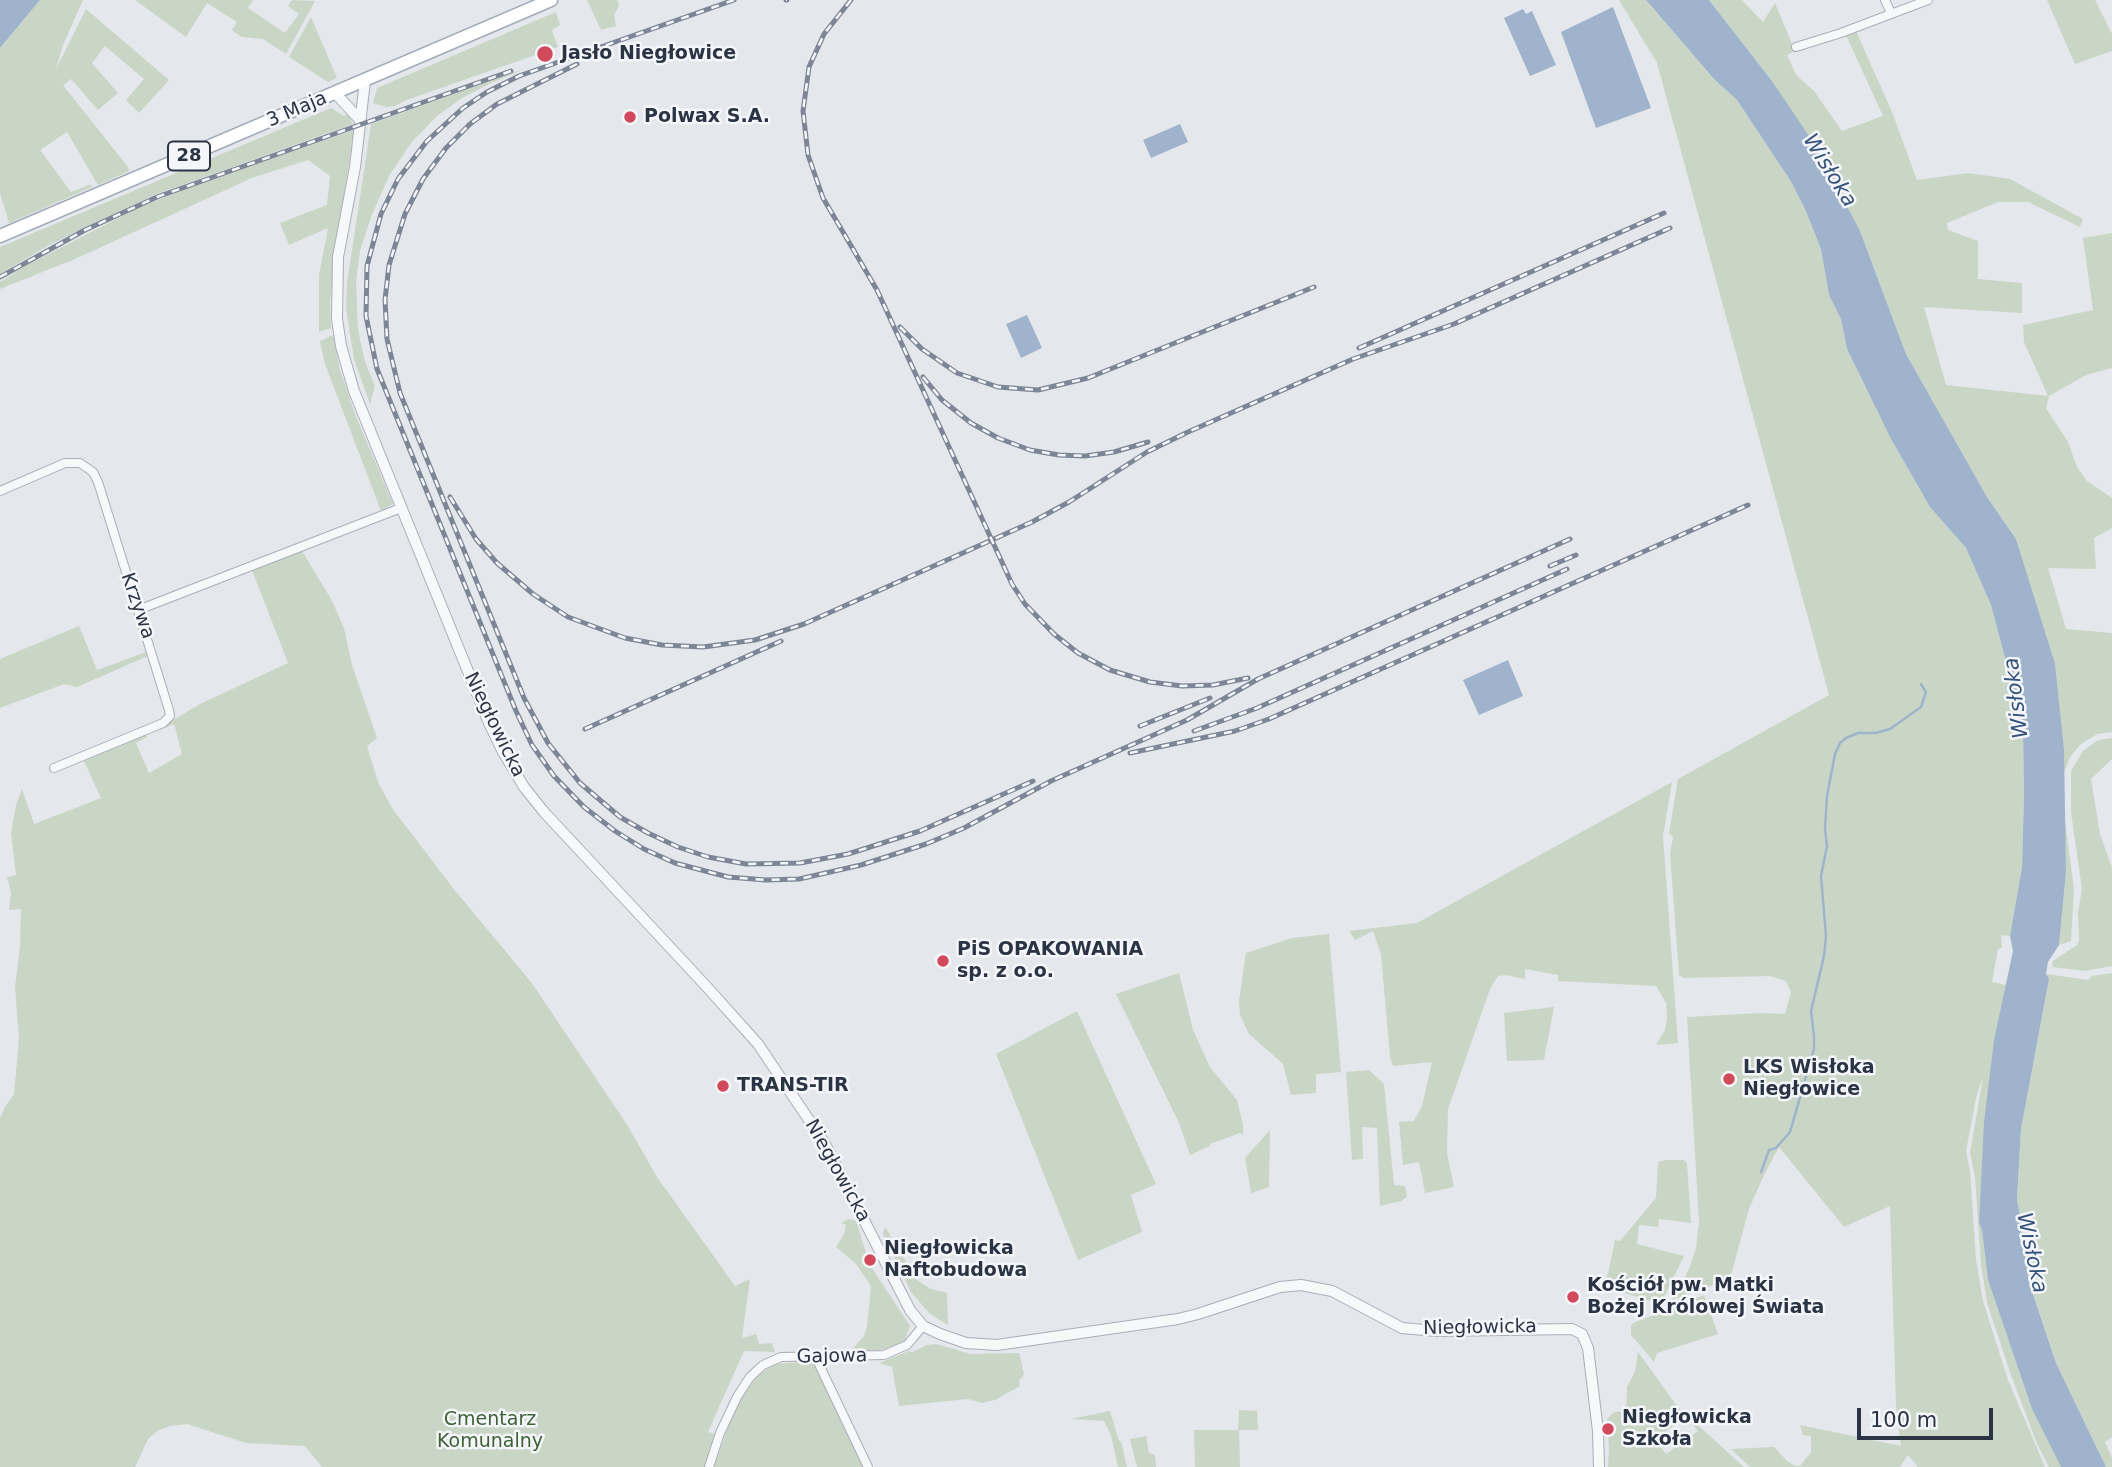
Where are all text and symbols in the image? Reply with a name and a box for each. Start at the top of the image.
place label: Jasło Niegłowice [561,43,736,65]
marker: Jasło Niegłowice [535,44,555,64]
street label: 3 Maja [264,87,330,133]
place label: Polwax S.A. [644,106,770,128]
marker: Polwax S.A. [622,109,638,125]
water label: Wisłoka [1797,130,1861,212]
road number: 28 [168,141,210,170]
street label: Krzywa [115,570,159,642]
water label: Wisłoka [2000,656,2034,740]
street label: Niegłowicka [459,669,529,781]
place label: PiS OPAKOWANIA sp. z o.o. [957,939,1143,983]
marker: PiS OPAKOWANIA sp. z o.o. [935,953,951,969]
place label: LKS Wisłoka Niegłowice [1743,1057,1874,1101]
marker: LKS Wisłoka Niegłowice [1721,1071,1737,1087]
place label: TRANS-TIR [737,1075,849,1097]
marker: TRANS-TIR [715,1078,731,1094]
street label: Niegłowicka [799,1116,875,1226]
water label: Wisłoka [2010,1211,2052,1295]
place label: Niegłowicka Naftobudowa [884,1238,1027,1282]
marker: Niegłowicka Naftobudowa [862,1252,878,1268]
place label: Kościół pw. Matki Bożej Królowej Świata [1587,1275,1824,1319]
marker: Kościół pw. Matki Bożej Królowej Świata [1565,1289,1581,1305]
street label: Niegłowicka [1423,1316,1537,1340]
street label: Gajowa [797,1345,867,1369]
scale bar [1860,1394,1996,1438]
place label: Niegłowicka Szkoła [1622,1407,1752,1451]
text: 100 m [1870,1408,1937,1432]
park label: Cmentarz Komunalny [437,1409,543,1453]
marker: Niegłowicka Szkoła [1600,1421,1616,1437]

